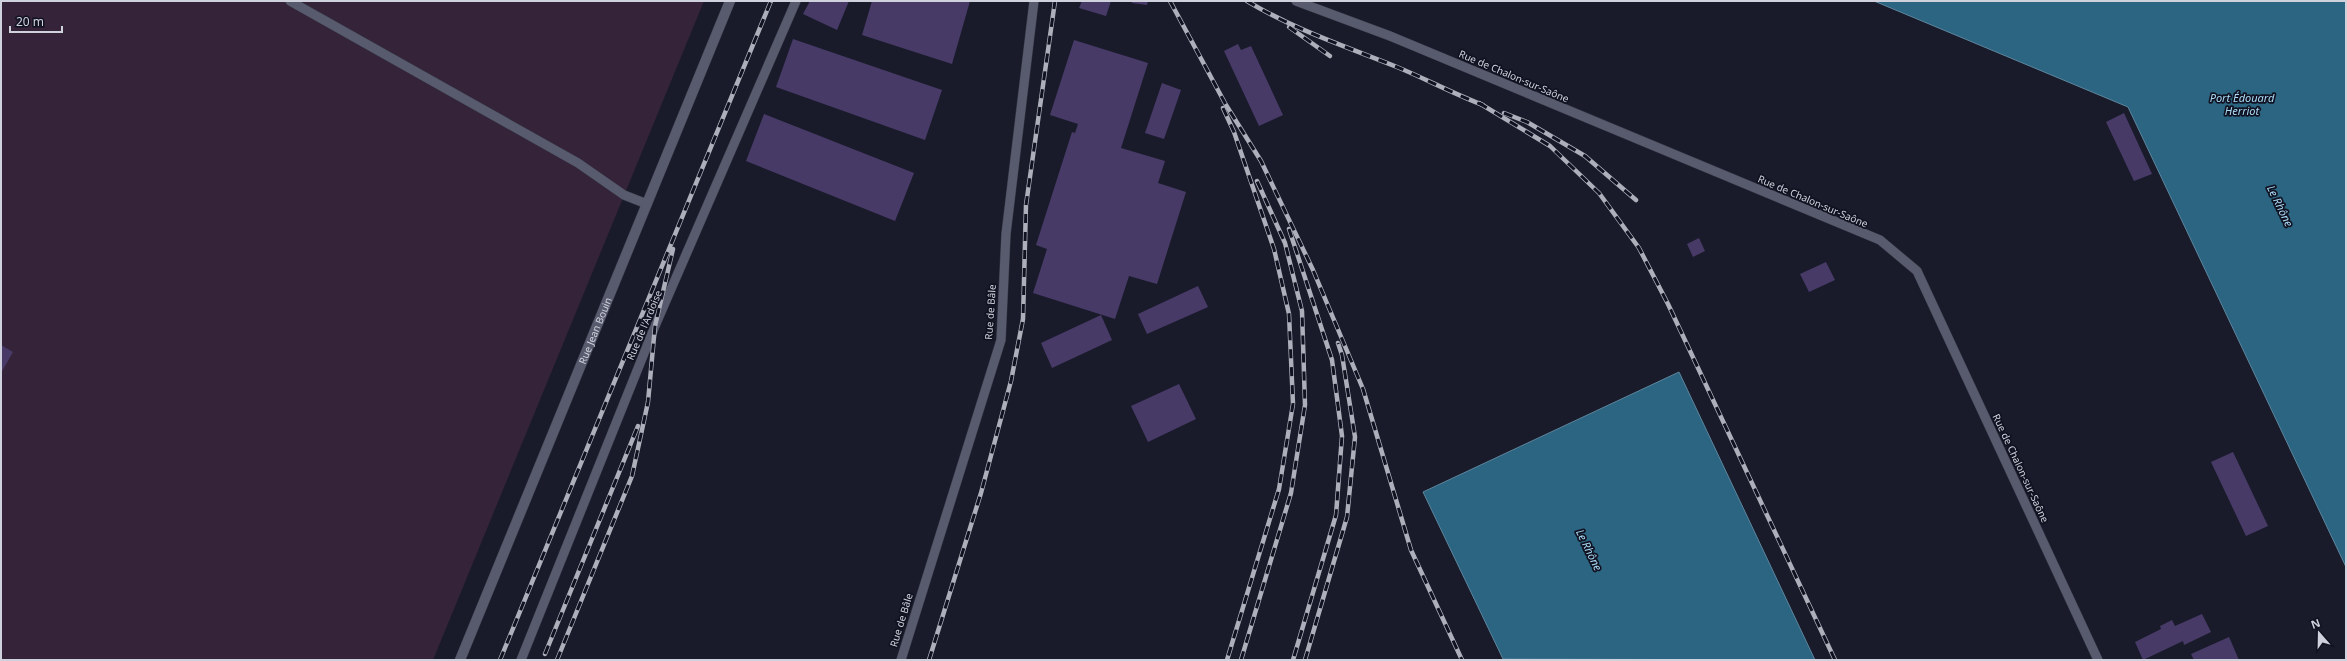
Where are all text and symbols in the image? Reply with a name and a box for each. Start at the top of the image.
scale bar [10,8,62,34]
text: 20 m [16,13,44,30]
street label: Rue de Chalon-sur-Saône [1457,46,1572,106]
water label: Port Édouard Herriot [2210,90,2275,118]
street label: Rue de Chalon-sur-Saône [1756,171,1871,231]
water label: Le Rhône [2264,183,2297,229]
street label: Rue de Bâle [981,284,999,340]
street label: Rue de l'Ardoise [623,288,665,362]
street label: Rue Jean Bouin [575,295,615,366]
street label: Rue de Chalon-sur-Saône [1990,411,2053,525]
water label: Le Rhône [1573,527,1606,573]
street label: Rue de Bâle [886,591,916,649]
north arrow [2299,613,2339,653]
text: N [2309,615,2322,632]

